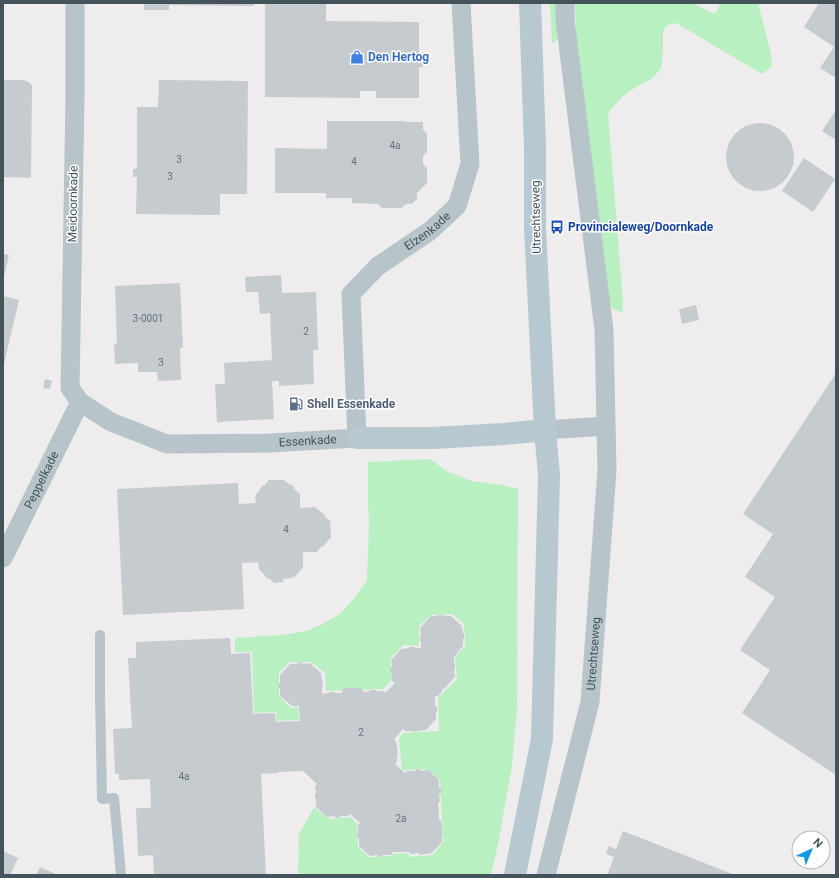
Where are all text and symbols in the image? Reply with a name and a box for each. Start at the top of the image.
shop icon: Den Hertog [349,49,365,65]
place label: Den Hertog [368,50,429,64]
house number: 4a [389,140,401,151]
house number: 3 [176,154,182,165]
house number: 4 [351,156,357,167]
street label: Meidoornkade [65,166,81,242]
house number: 3 [167,171,173,182]
street label: Utrechtseweg [528,180,544,254]
street label: Elzenkade [402,209,453,253]
bus stop icon: Provincialeweg/Doornkade [549,219,565,235]
place label: Provincialeweg/Doornkade [568,220,714,234]
house number: 3-0001 [133,313,163,324]
house number: 2 [303,326,309,337]
house number: 3 [158,357,164,368]
fuel station icon: Shell Essenkade [288,396,304,412]
place label: Shell Essenkade [307,397,396,411]
street label: Essenkade [278,432,337,449]
street label: Peppelkade [21,449,62,511]
house number: 4 [283,524,289,535]
street label: Utrechtseweg [584,616,603,691]
house number: 2 [358,727,364,738]
house number: 4a [178,771,190,782]
house number: 2a [395,813,407,824]
north arrow [791,830,831,870]
text: N [810,836,825,851]

